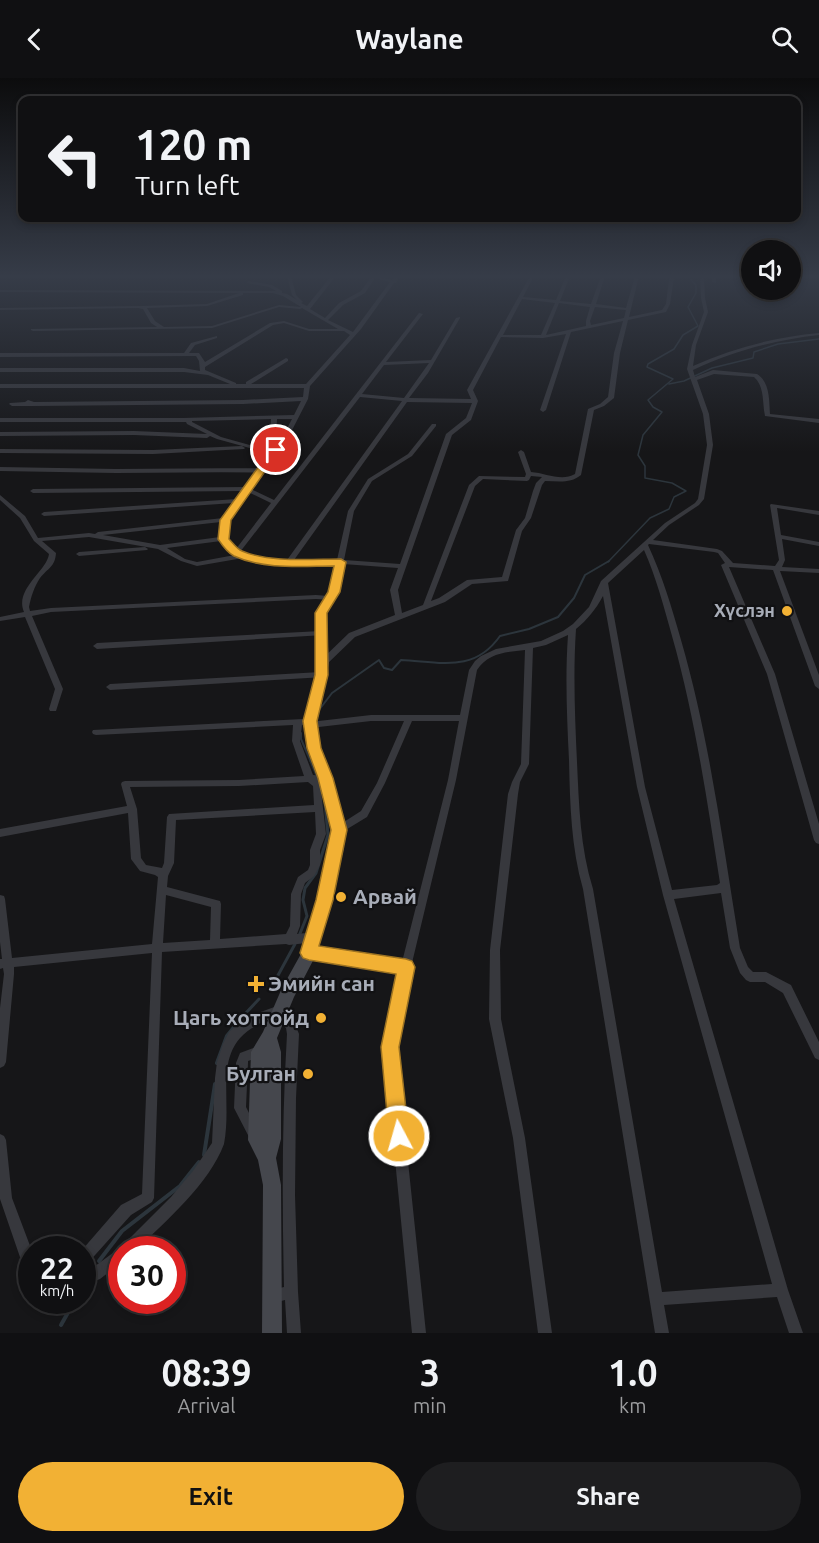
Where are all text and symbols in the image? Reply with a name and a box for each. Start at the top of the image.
icon: back [18,23,51,56]
icon: search [768,23,801,56]
text: Waylane [356,24,463,54]
icon: left [36,120,114,198]
text: 120 m [135,121,252,168]
text: Turn left [135,170,239,200]
map controls [741,240,801,300]
button: sound [741,240,801,300]
pin [250,424,301,475]
icon: arrive [259,433,292,466]
place label: Хүслэн [714,600,775,620]
marker: Хүслэн [780,604,794,618]
place label: Арвай [353,884,417,908]
marker: Арвай [334,890,348,904]
place label: Эмийн сан [268,971,375,995]
marker: Эмийн сан [249,977,263,991]
place label: Цагь хотгойд [173,1005,309,1029]
marker: Цагь хотгойд [314,1011,328,1025]
place label: Булган [226,1061,296,1085]
marker: Булган [301,1067,315,1081]
position arrow [367,1104,431,1168]
speed limit sign: 30 [108,1236,186,1314]
text: 22 [40,1251,74,1285]
text: km/h [40,1282,74,1299]
text: 08:39 [161,1352,252,1393]
text: 3 [420,1352,440,1393]
text: 1.0 [608,1352,658,1393]
text: Arrival [177,1394,236,1417]
text: min [413,1394,447,1417]
text: km [619,1394,646,1417]
button: Exit [18,1462,404,1531]
button: Share [416,1462,801,1531]

